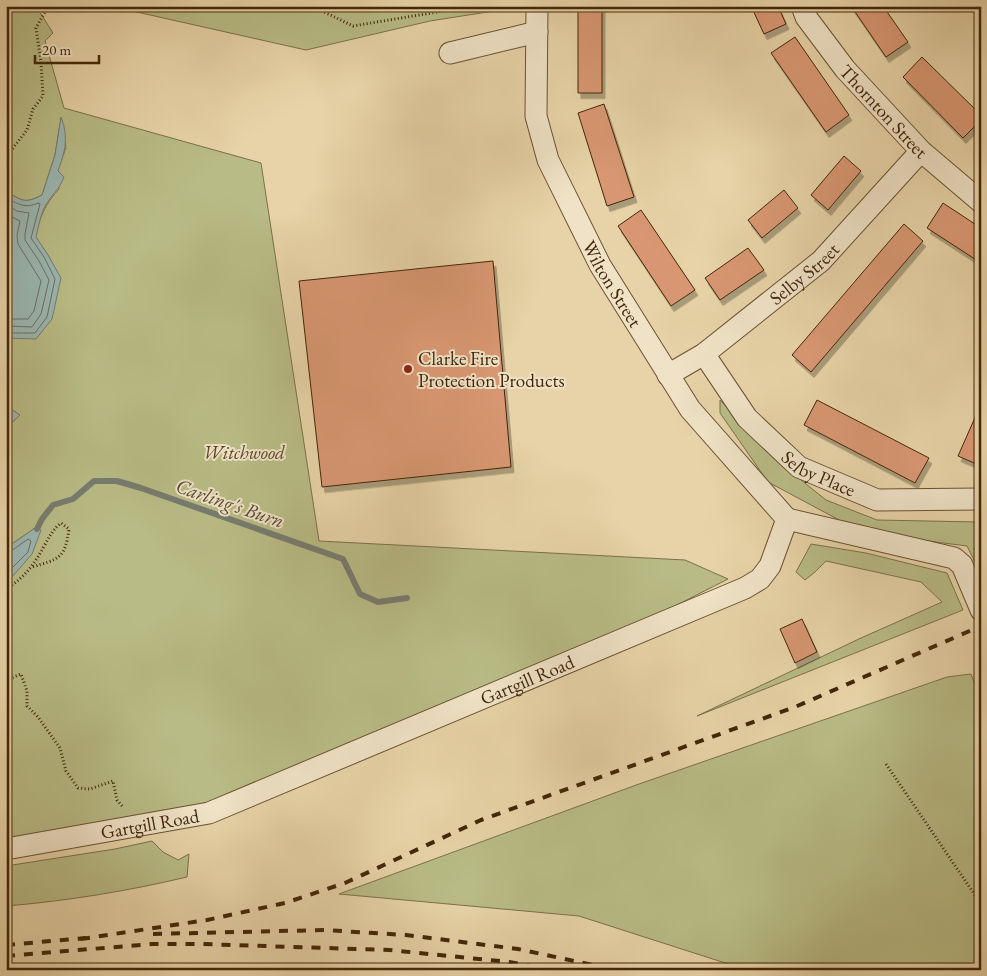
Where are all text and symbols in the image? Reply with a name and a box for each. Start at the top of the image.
scale bar [35,32,99,64]
text: 20 m [42,40,71,59]
street label: Thornton Street [834,59,933,164]
street label: Wilton Street [577,236,648,332]
street label: Selby Street [764,237,844,310]
place label: Clarke Fire Protection Products [418,346,565,393]
marker: Clarke Fire Protection Products [402,363,414,375]
park label: Witchwood [203,440,285,465]
street label: Selby Place [776,445,859,502]
water label: Carling's Burn [172,472,288,534]
street label: Gartgill Road [476,649,578,710]
street label: Gartgill Road [99,802,201,844]

